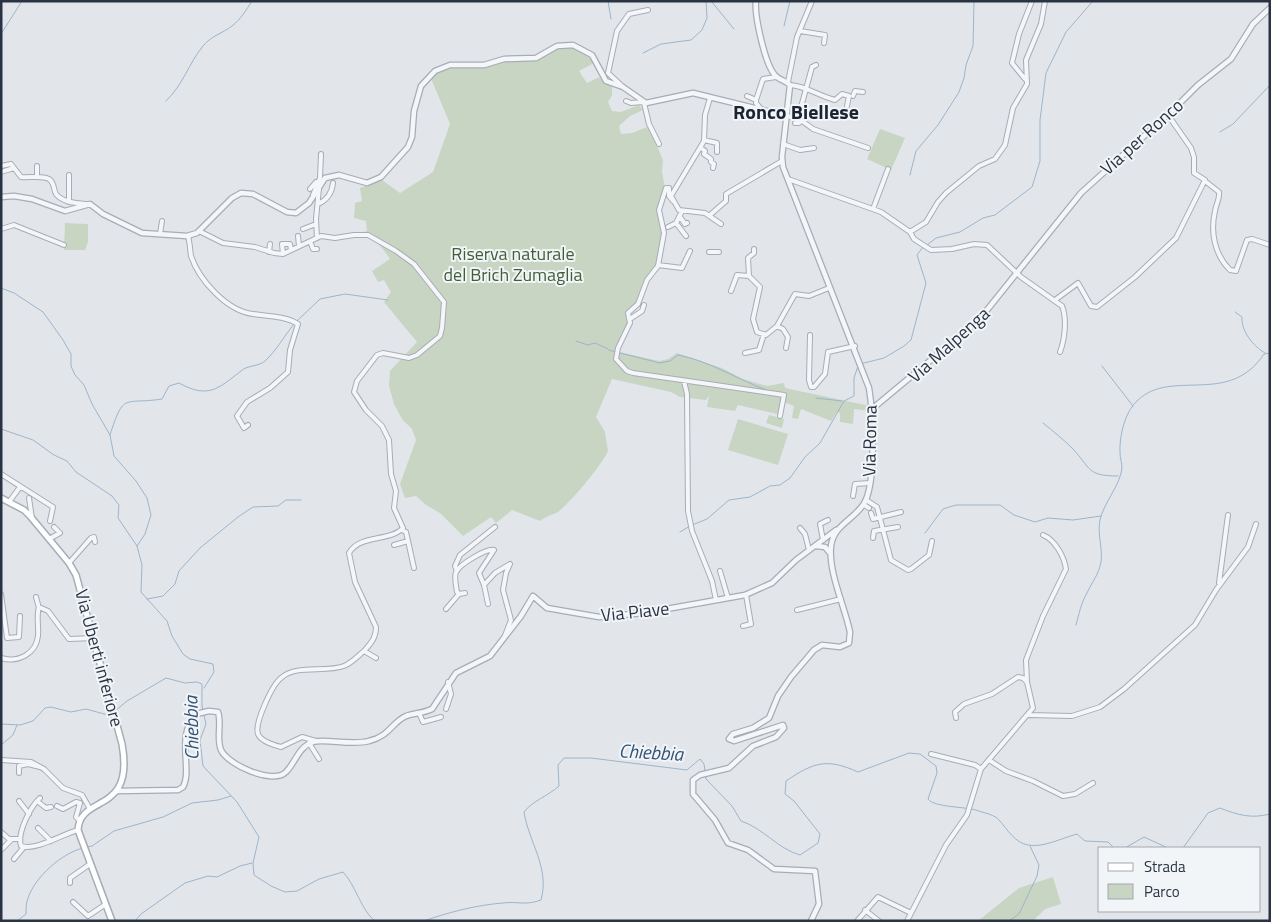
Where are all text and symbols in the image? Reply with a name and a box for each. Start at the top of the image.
street label: Via per Ronco [1094,92,1189,181]
district label: Ronco Biellese [733,96,859,127]
park label: Riserva naturale del Brich Zumaglia [444,240,582,288]
street label: Via Malpenga [902,300,996,389]
street label: Via Roma [855,405,884,477]
street label: Via Uberti inferiore [68,586,131,730]
street label: Via Piave [599,594,670,629]
water label: Chiebbia [175,694,206,760]
water label: Chiebbia [618,735,685,768]
legend [1098,847,1261,912]
text: Strada [1144,855,1186,878]
text: Parco [1144,880,1180,903]

